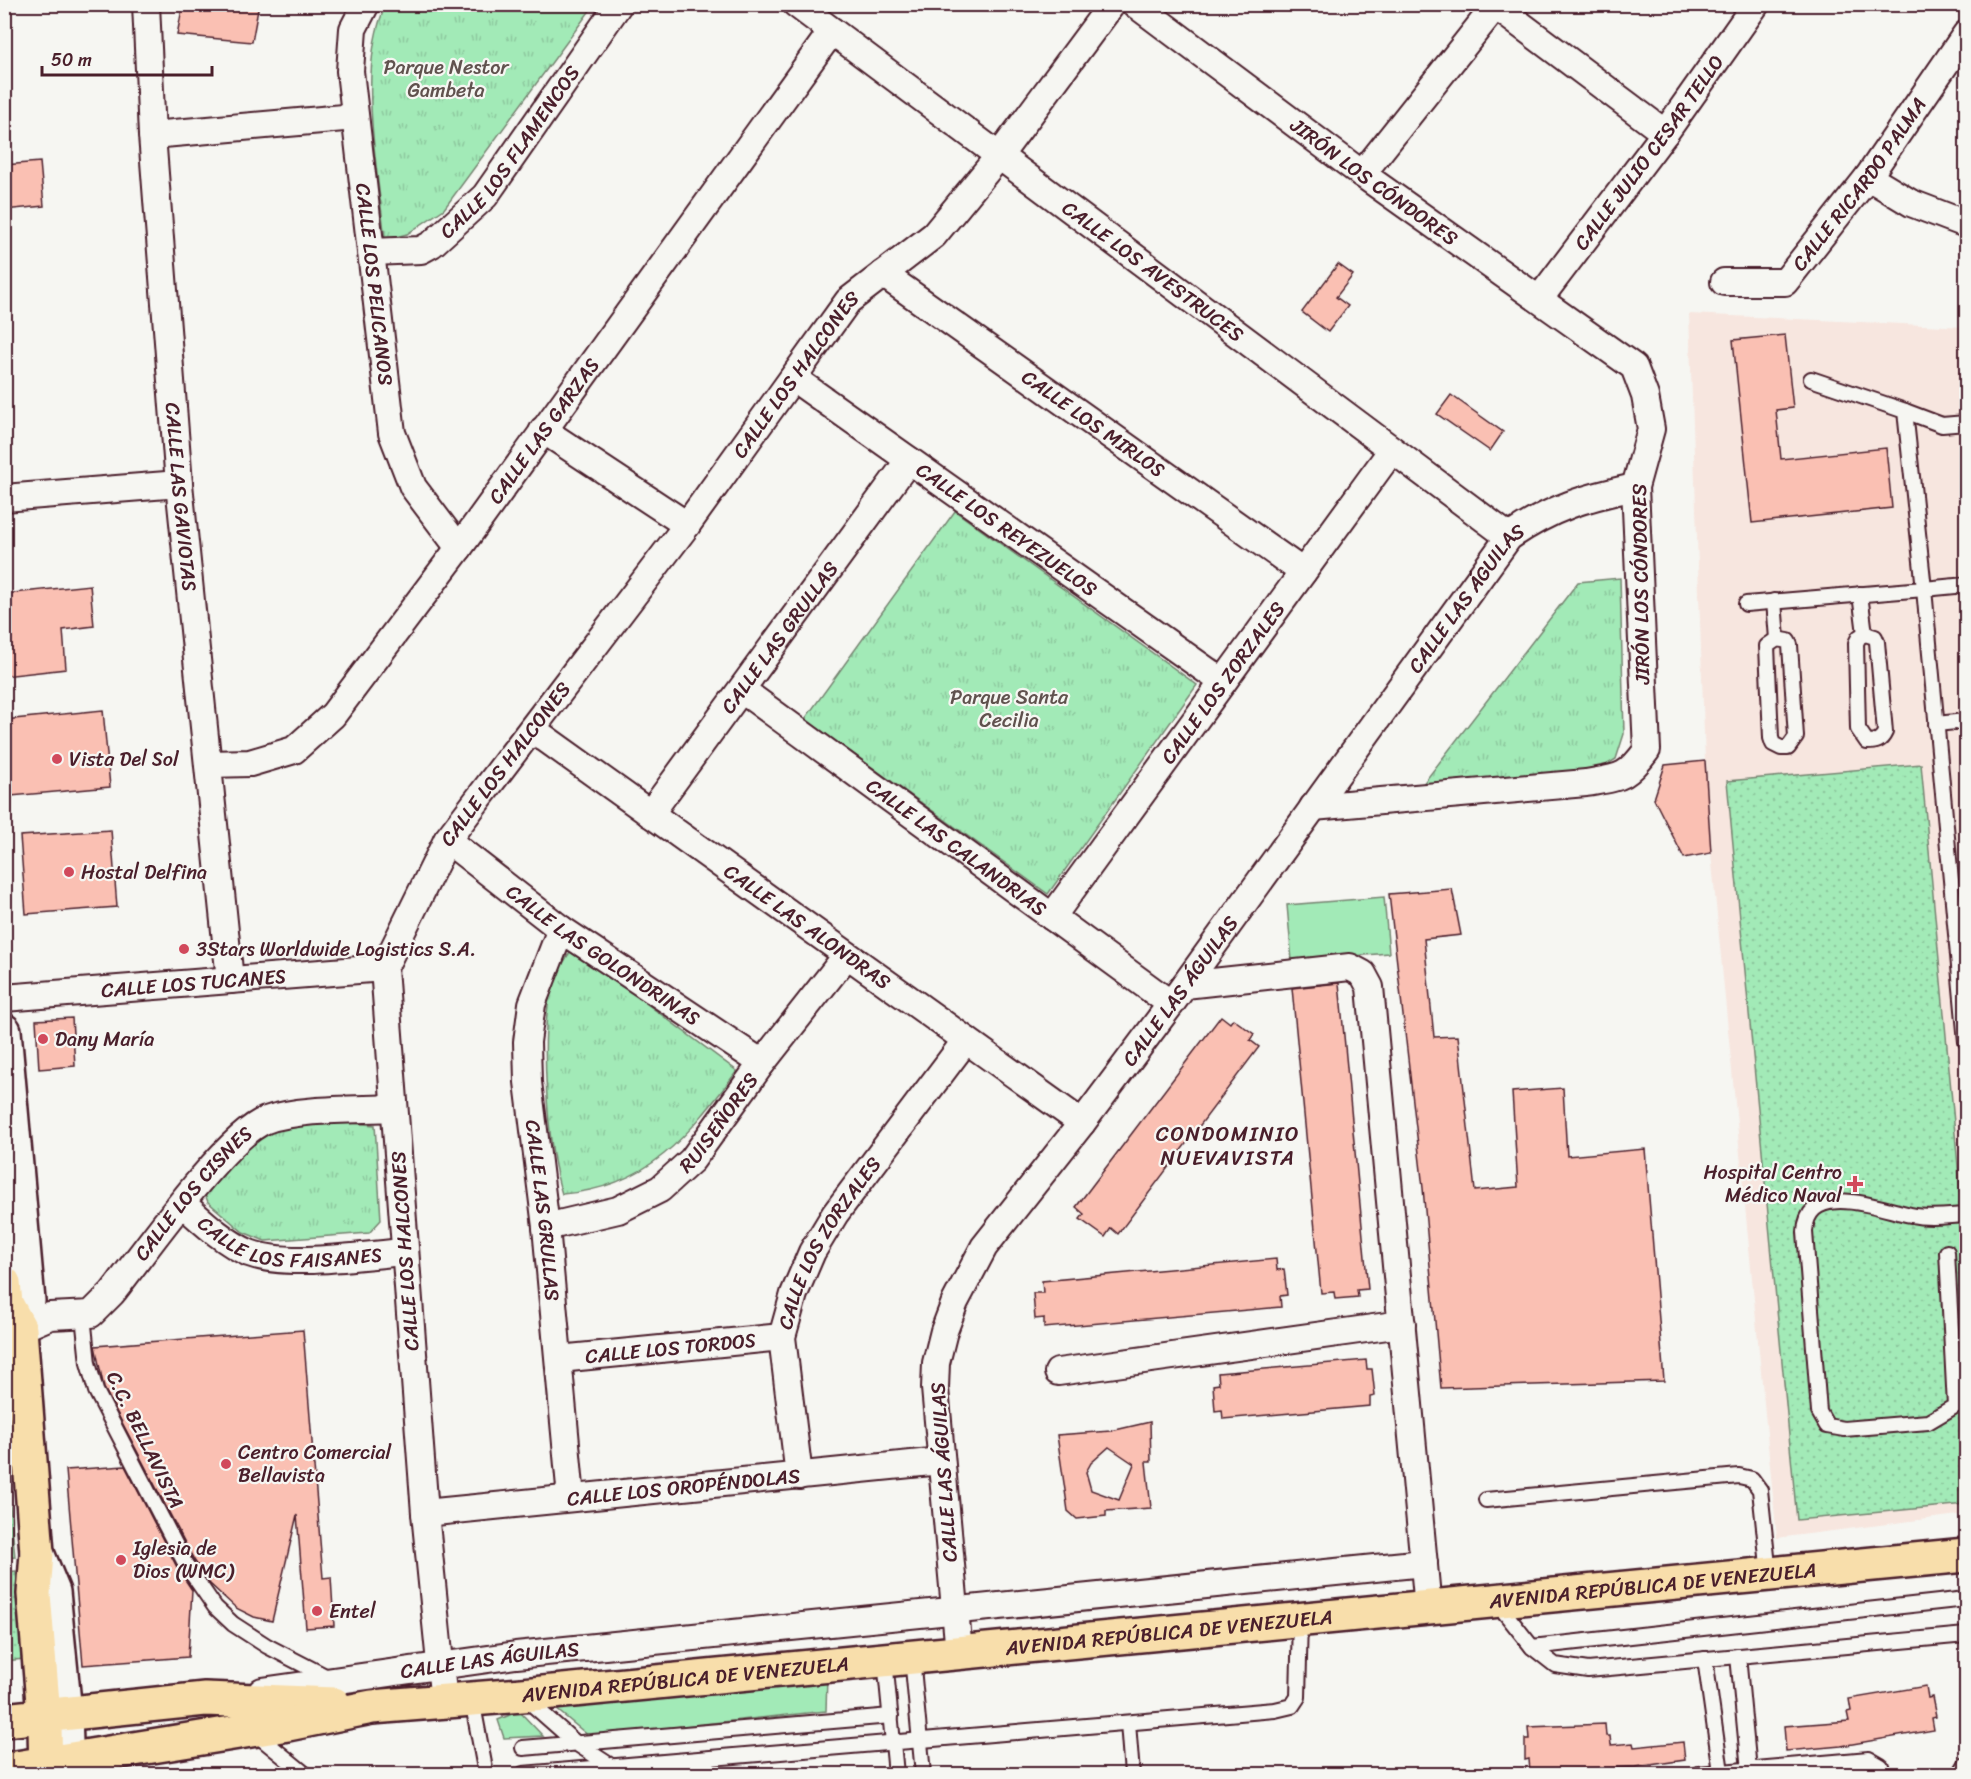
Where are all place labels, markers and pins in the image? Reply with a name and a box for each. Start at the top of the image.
place label: Vista Del Sol [69,742,180,777]
marker: Vista Del Sol [50,752,64,766]
place label: Hostal Delfina [81,855,207,890]
marker: Hostal Delfina [62,865,76,879]
place label: 3Stars Worldwide Logistics S.A. [196,932,476,967]
marker: 3Stars Worldwide Logistics S.A. [177,942,191,956]
place label: Dany María [55,1022,154,1057]
marker: Dany María [36,1032,50,1046]
place label: Hospital Centro Médico Naval [1703,1155,1843,1213]
marker: Hospital Centro Médico Naval [1846,1175,1864,1193]
place label: Centro Comercial Bellavista [238,1435,393,1493]
marker: Centro Comercial Bellavista [219,1457,233,1471]
place label: Iglesia de Dios (WMC) [132,1531,234,1589]
marker: Iglesia de Dios (WMC) [114,1553,128,1567]
place label: Entel [329,1594,376,1629]
marker: Entel [310,1604,324,1618]

